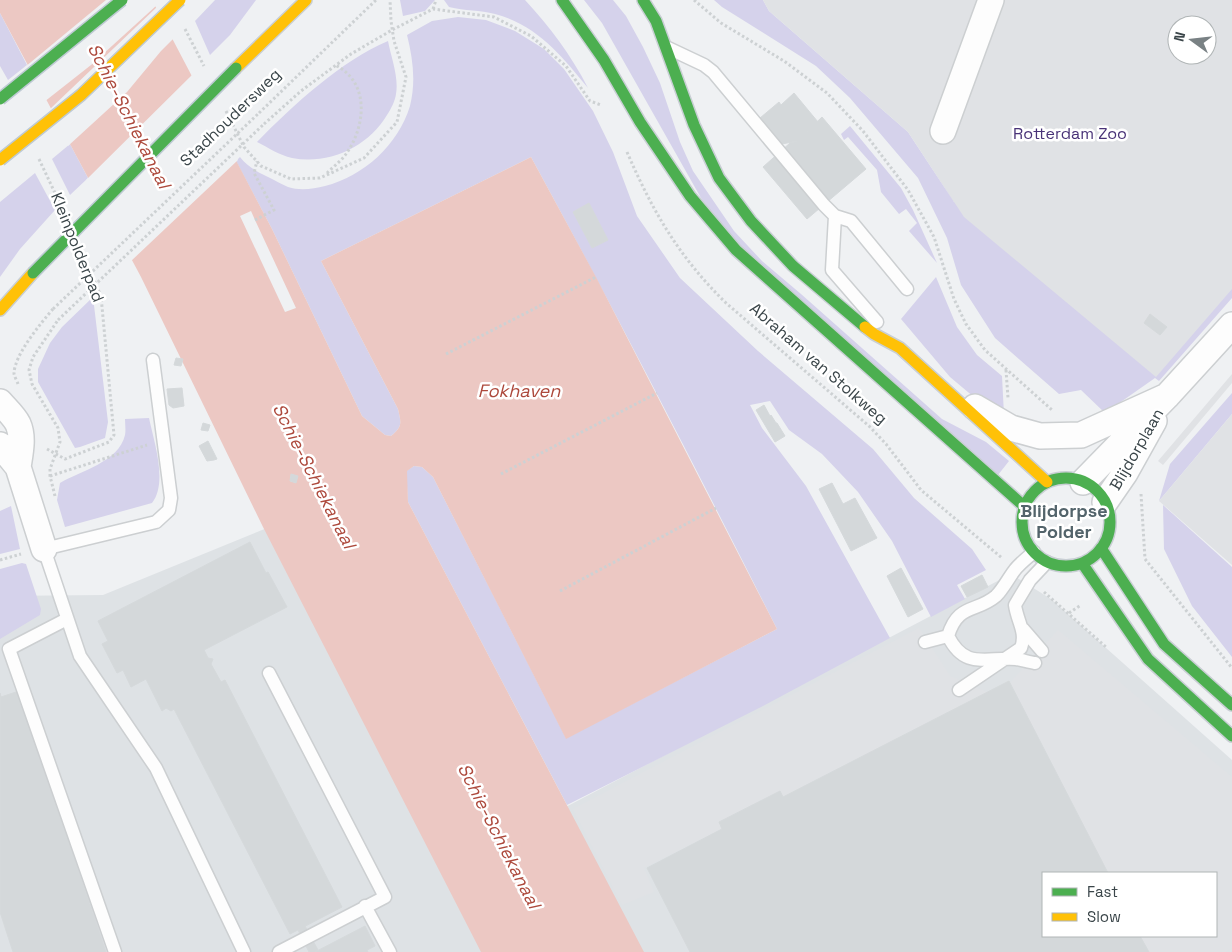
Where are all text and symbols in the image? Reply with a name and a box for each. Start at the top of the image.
north arrow [1167,15,1217,65]
text: N [1170,30,1189,44]
water label: Schie-Schiekanaal [83,39,177,195]
street label: Stadhoudersweg [175,64,285,171]
park label: Rotterdam Zoo [1013,123,1127,144]
street label: Kleinpolderpad [46,189,109,305]
street label: Abraham van Stolkweg [746,298,892,429]
water label: Fokhaven [478,379,561,402]
water label: Schie-Schiekanaal [268,399,362,555]
street label: Blijdorplaan [1105,405,1168,494]
district label: Blijdorpse Polder [1020,499,1108,543]
water label: Schie-Schiekanaal [453,759,547,915]
legend [1042,872,1217,937]
text: Fast [1087,882,1118,901]
text: Slow [1087,907,1121,926]

